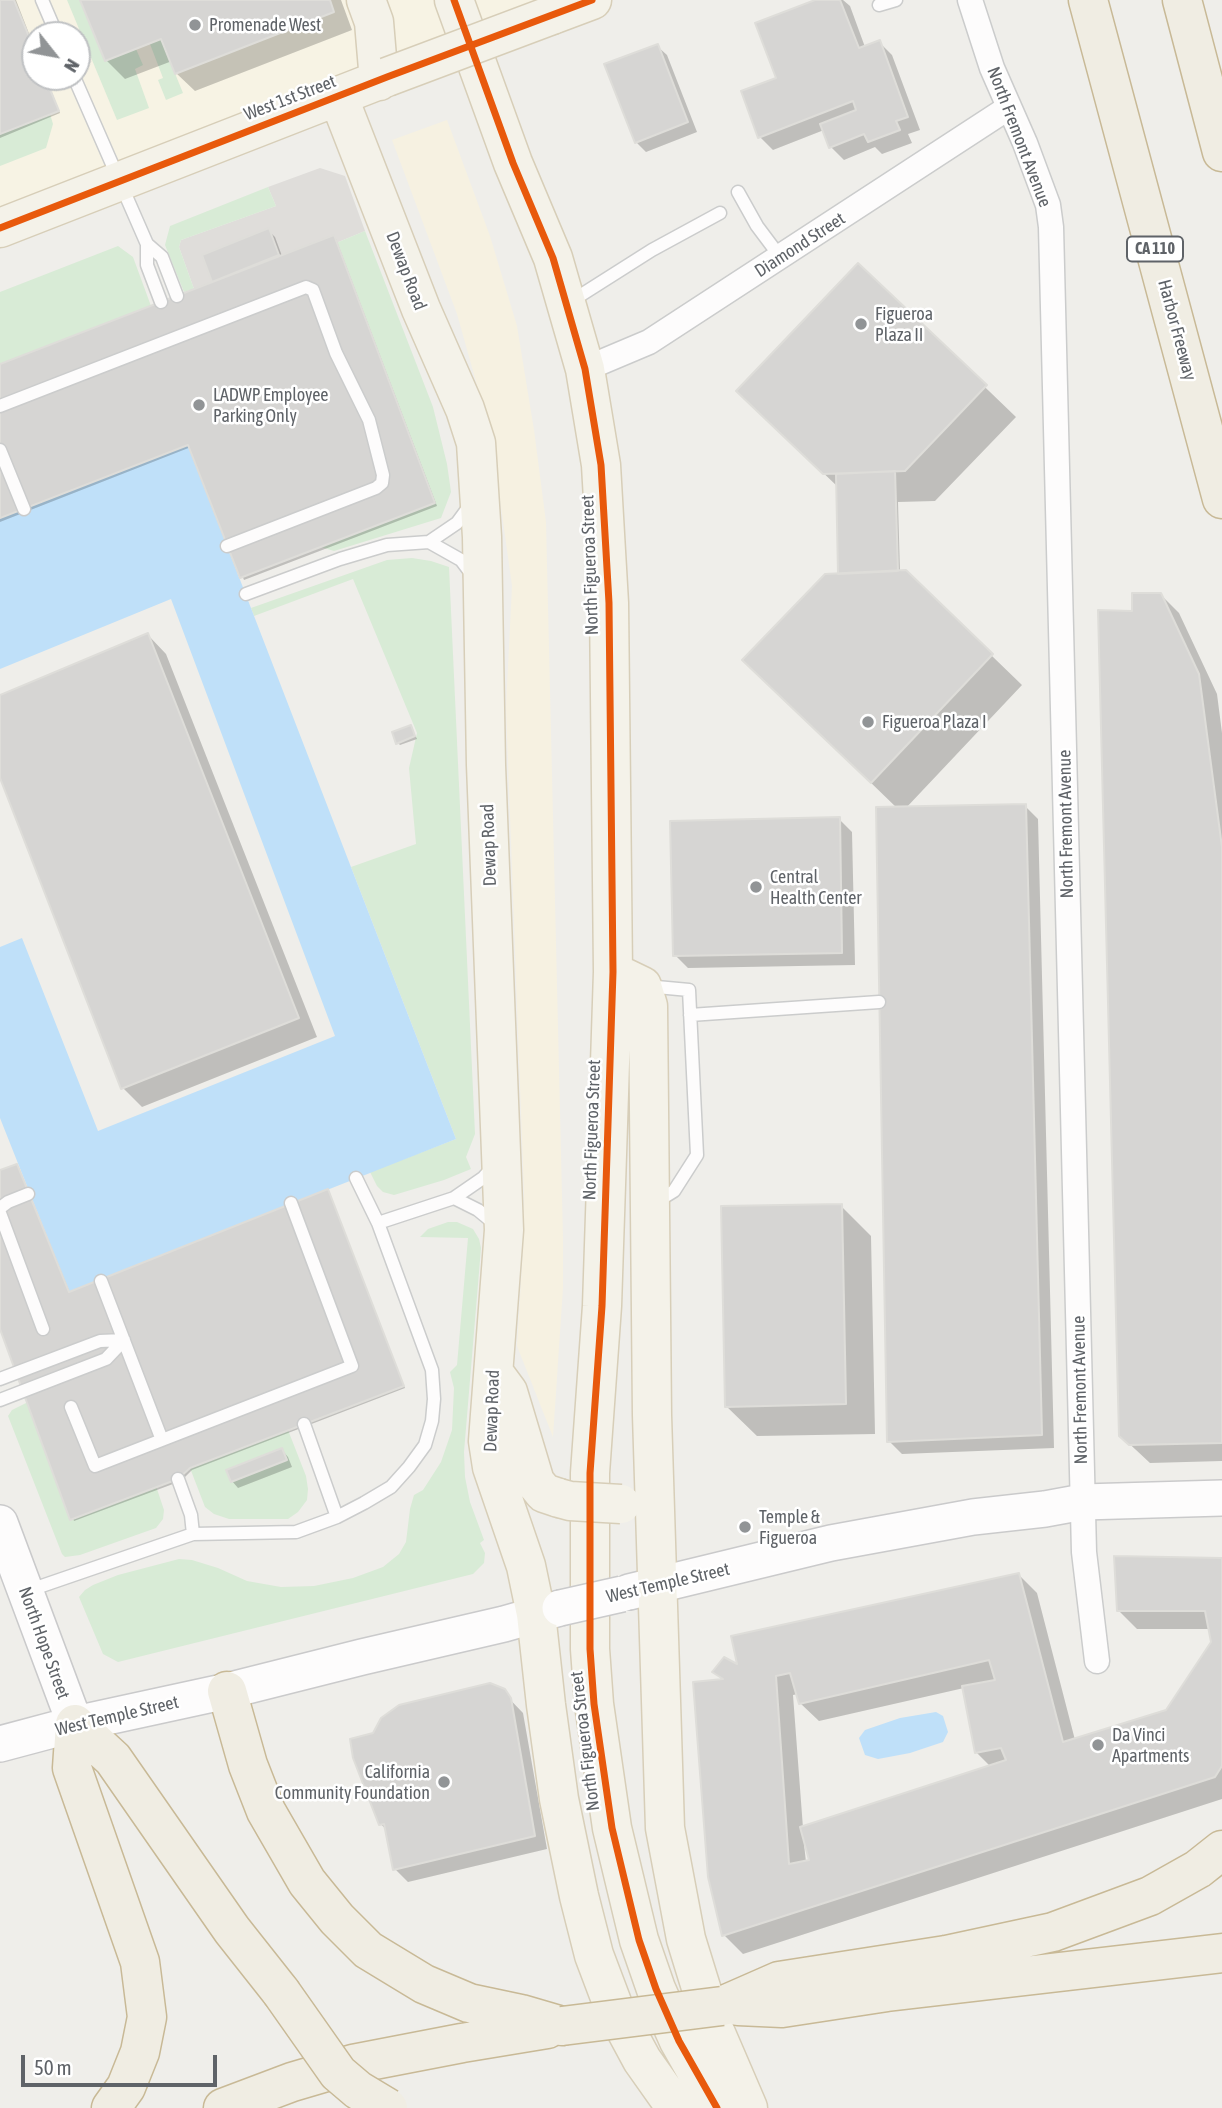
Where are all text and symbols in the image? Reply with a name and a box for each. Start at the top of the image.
place label: Promenade West [209,14,321,36]
marker: Promenade West [187,17,203,33]
north arrow [21,21,91,91]
text: N [60,55,85,76]
street label: North Fremont Avenue [982,64,1056,210]
street label: West 1st Street [241,71,339,125]
street label: Diamond Street [751,208,849,282]
street label: Dewap Road [381,229,431,313]
road number: CA 110 [1127,236,1183,262]
street label: Harbor Freeway [1153,277,1201,383]
place label: Figueroa Plaza II [875,303,933,346]
marker: Figueroa Plaza II [853,316,869,332]
place label: LADWP Employee Parking Only [213,384,329,426]
marker: LADWP Employee Parking Only [191,397,207,413]
street label: North Figueroa Street [577,494,603,636]
place label: Figueroa Plaza I [882,711,986,733]
marker: Figueroa Plaza I [860,714,876,730]
street label: North Fremont Avenue [1054,750,1078,898]
street label: Dewap Road [477,803,501,887]
place label: Central Health Center [770,866,862,908]
marker: Central Health Center [748,879,764,895]
street label: North Figueroa Street [579,1059,605,1201]
street label: North Fremont Avenue [1068,1316,1092,1464]
street label: Dewap Road [480,1369,504,1453]
place label: Temple & Figueroa [759,1506,820,1548]
marker: Temple & Figueroa [737,1519,753,1535]
street label: West Temple Street [604,1558,732,1608]
street label: North Hope Street [14,1584,74,1702]
street label: North Figueroa Street [566,1670,604,1812]
street label: West Temple Street [53,1691,181,1741]
place label: Da Vinci Apartments [1112,1724,1189,1766]
marker: Da Vinci Apartments [1090,1737,1106,1753]
place label: California Community Foundation [275,1761,430,1803]
marker: California Community Foundation [436,1774,452,1790]
scale bar [24,2042,220,2086]
text: 50 m [34,2055,72,2079]

